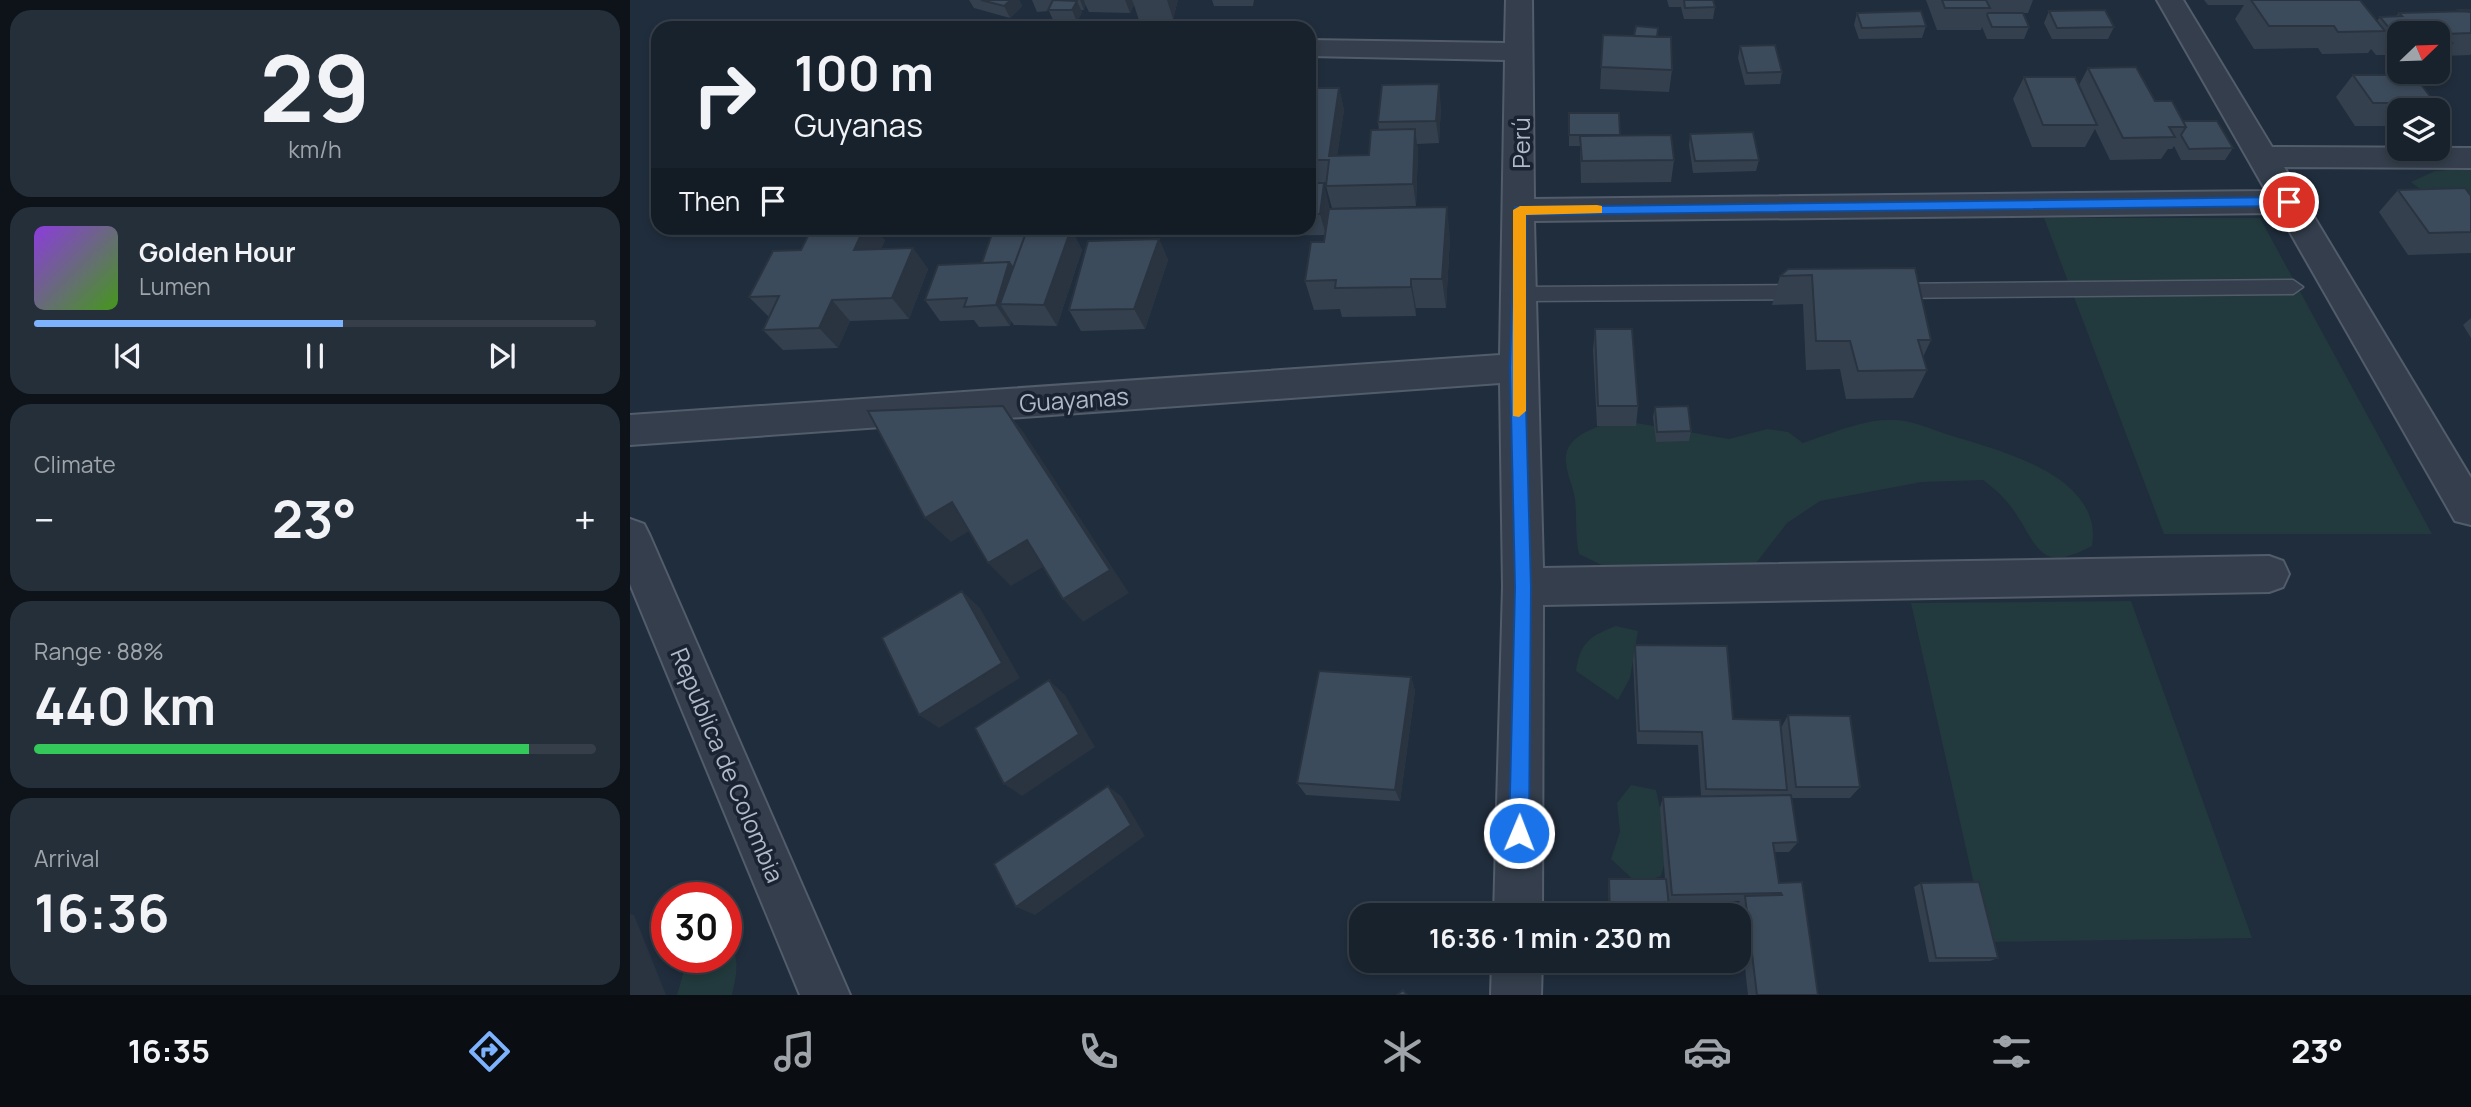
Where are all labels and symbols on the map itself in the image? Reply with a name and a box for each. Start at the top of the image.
north arrow [2387,21,2450,84]
street label: Perú [1504,117,1537,169]
pin [2259,172,2319,232]
street label: Guayanas [1018,379,1130,419]
street label: Republica de Colombia [664,643,792,887]
position arrow [1482,796,1556,870]
speed limit sign: 30 [651,882,742,973]

